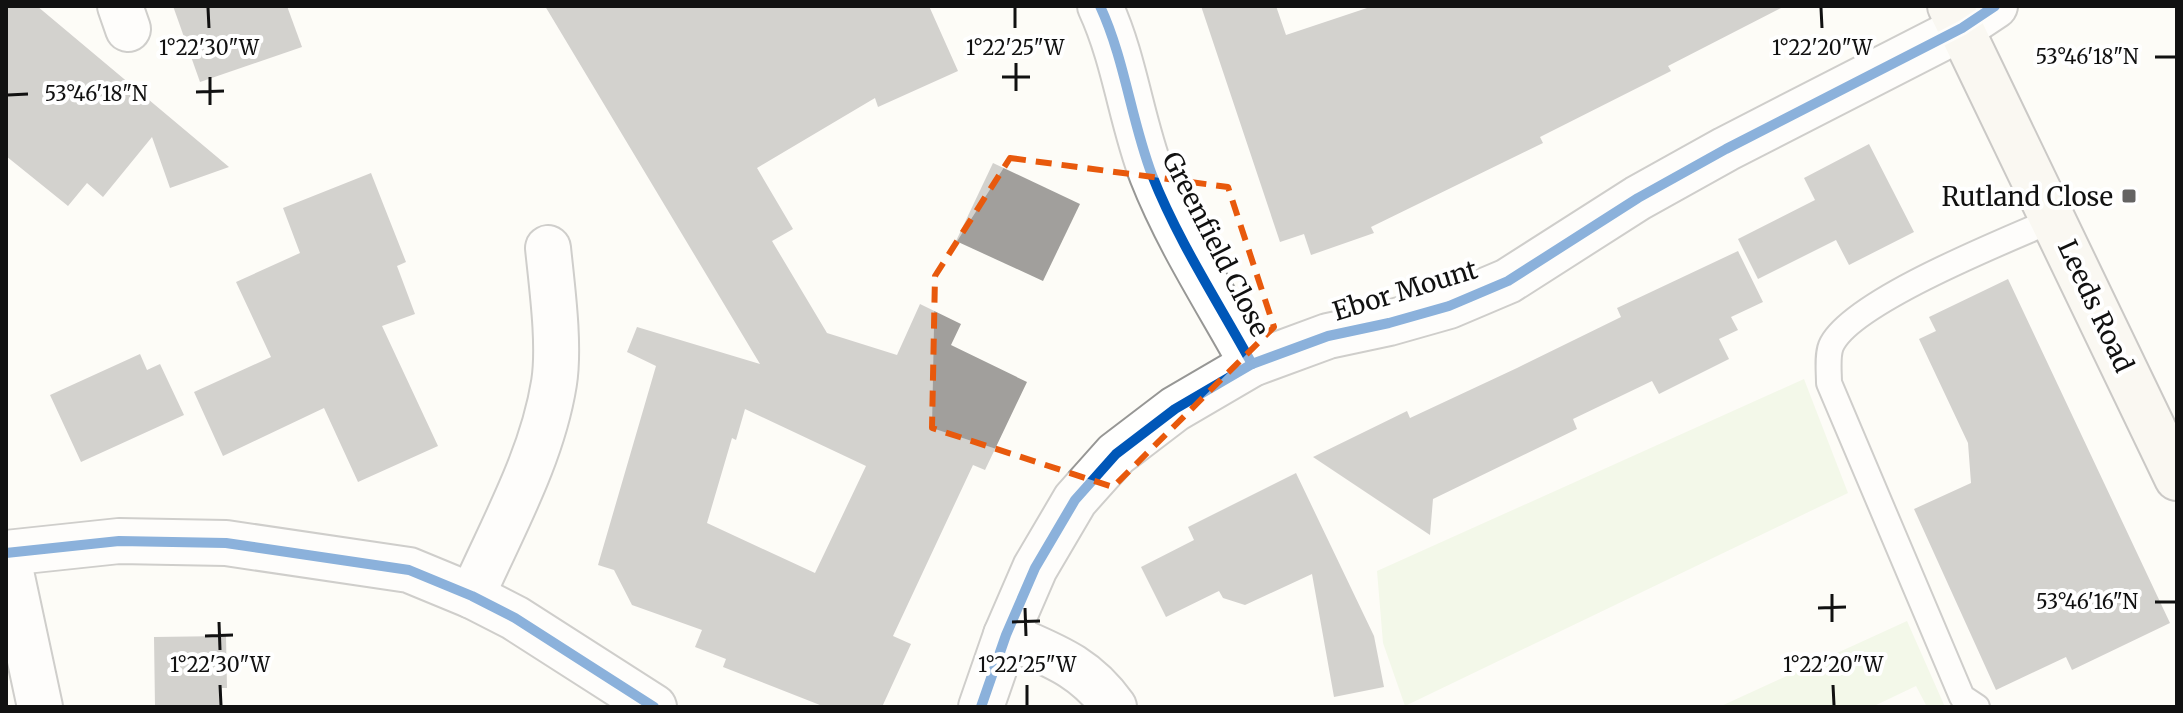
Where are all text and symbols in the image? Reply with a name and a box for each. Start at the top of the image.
text: 1°22'30"W [159,35,260,60]
text: 1°22'25"W [966,35,1065,60]
text: 1°22'20"W [1772,35,1873,60]
text: 53°46'18"N [2036,44,2139,69]
text: 53°46'18"N [45,81,148,106]
street label: Greenfield Close [1155,146,1277,342]
place label: Rutland Close [1942,180,2113,213]
marker: Rutland Close [2120,187,2138,205]
street label: Leeds Road [2051,235,2141,378]
street label: Ebor Mount [1329,252,1481,328]
text: 53°46'16"N [2036,589,2139,614]
text: 1°22'30"W [170,652,271,677]
text: 1°22'25"W [978,652,1077,677]
text: 1°22'20"W [1783,652,1884,677]

